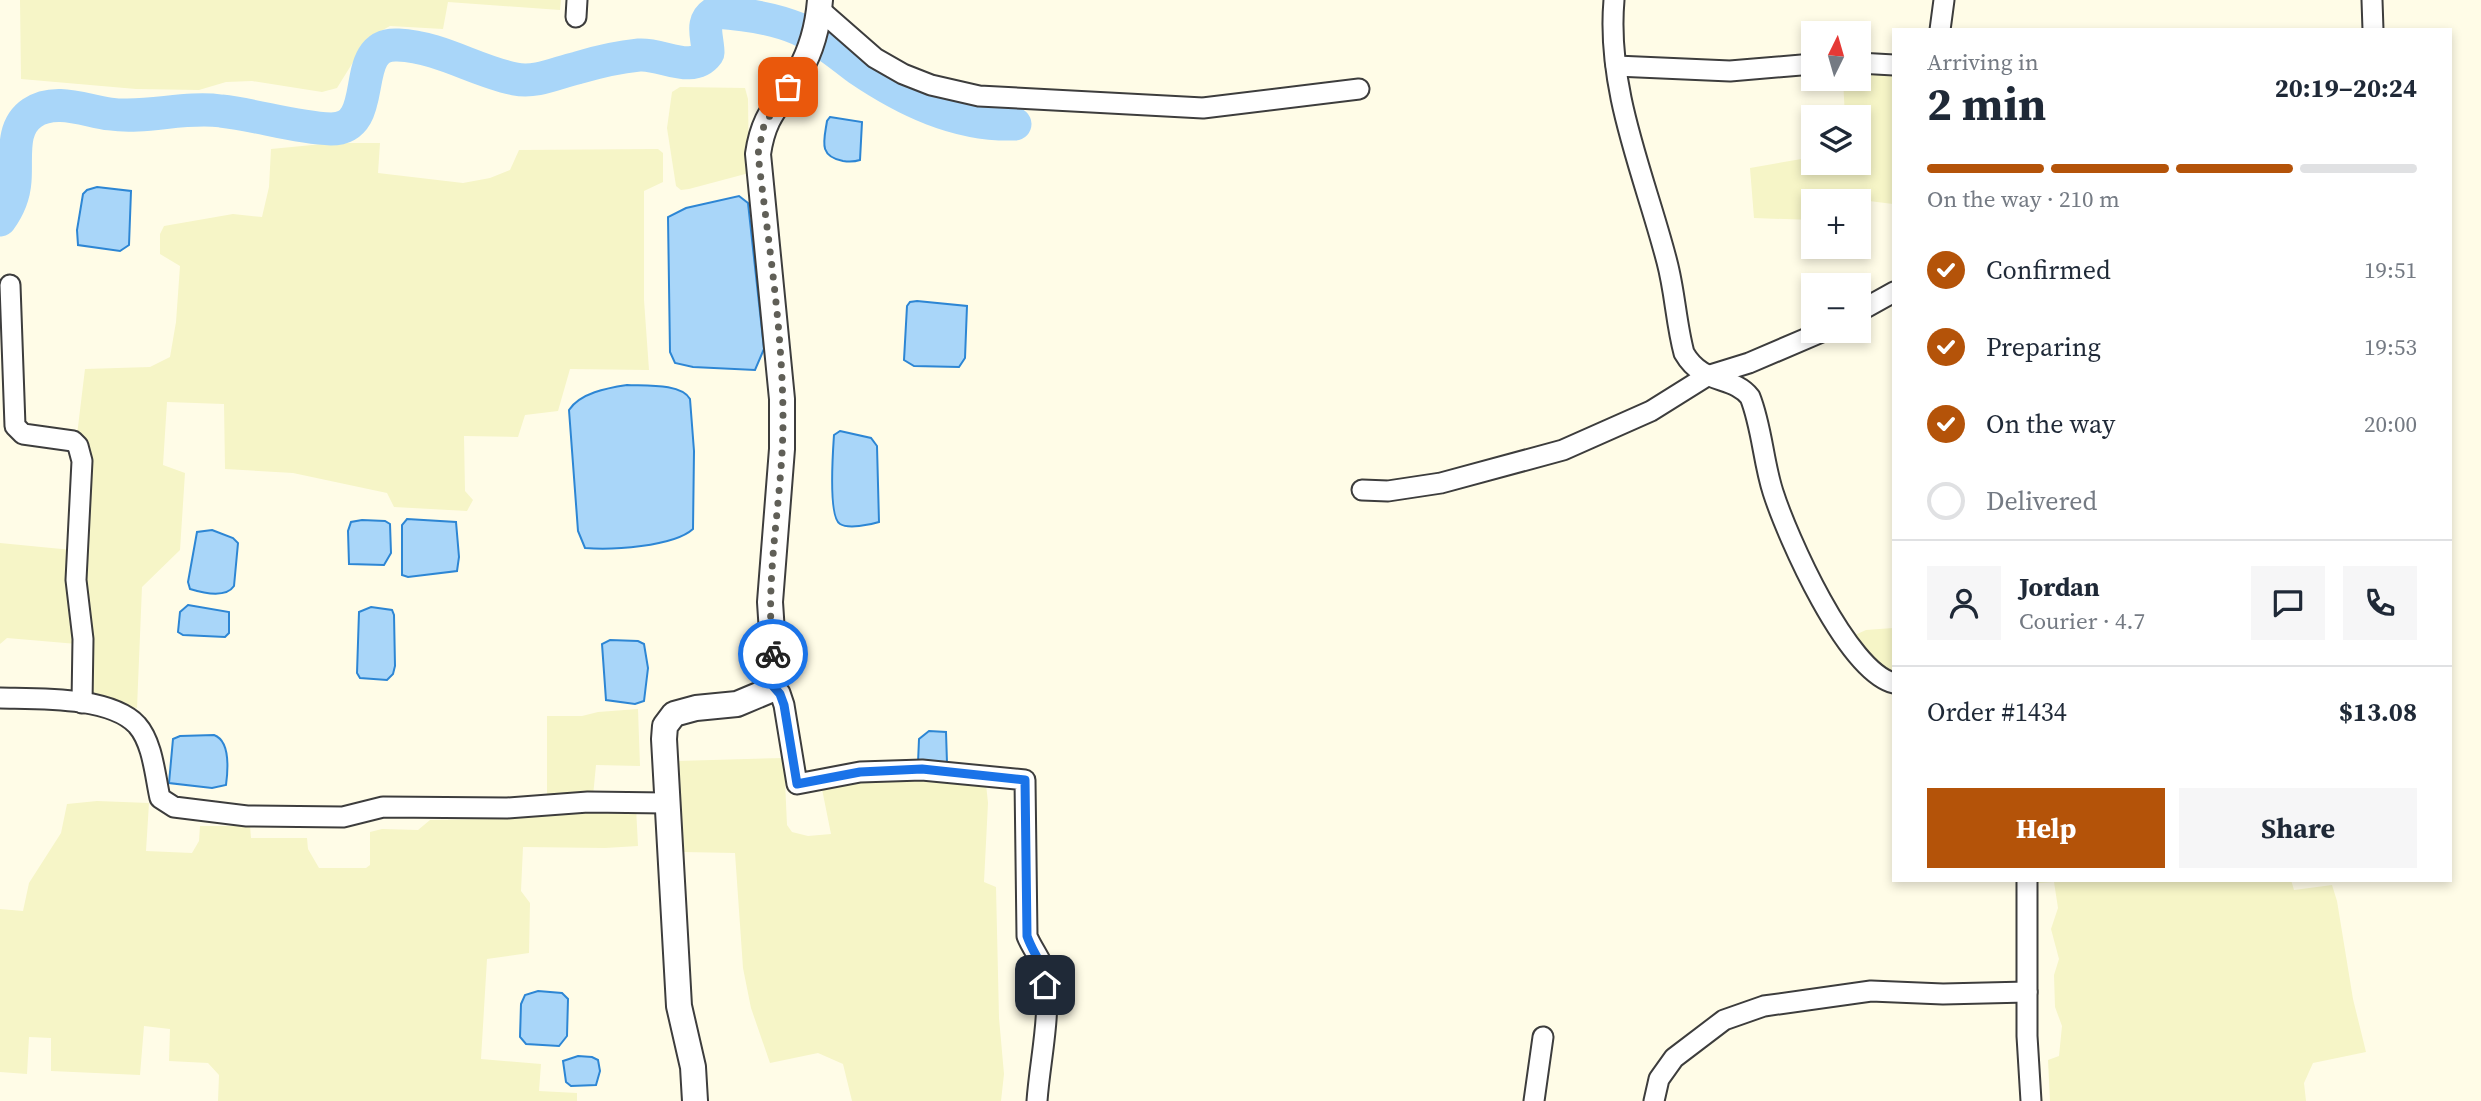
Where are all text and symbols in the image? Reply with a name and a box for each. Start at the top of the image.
north arrow [1801,21,1871,91]
map controls [1801,21,1871,343]
text: Arriving in [1927,46,2039,78]
pin [758,57,818,117]
icon: bag [769,68,807,106]
text: 20:19–20:24 [2275,70,2417,106]
text: 2 min [1927,72,2046,135]
button: layers [1801,105,1871,175]
text: On the way · 210 m [1927,183,2120,215]
button: + [1801,189,1871,259]
icon: check [1927,251,1965,289]
text: Confirmed [1986,252,2111,288]
text: 19:51 [2364,254,2417,286]
button: − [1801,273,1871,343]
icon: check [1927,328,1965,366]
text: Preparing [1986,329,2101,365]
text: 19:53 [2364,331,2417,363]
icon: check [1927,405,1965,443]
text: On the way [1986,406,2115,442]
text: 20:00 [2364,408,2417,440]
text: Delivered [1986,483,2097,519]
button: person [1927,566,2001,640]
button: chat [2251,566,2325,640]
button: phone [2343,566,2417,640]
text: Jordan [2019,569,2100,605]
text: Courier · 4.7 [2019,605,2145,637]
courier [738,619,808,689]
icon: bike [754,635,792,673]
text: Order #1434 [1927,694,2067,730]
text: $13.08 [2339,694,2417,730]
button: Help [1927,788,2165,868]
button: Share [2179,788,2417,868]
pin [1015,955,1075,1015]
icon: home [1026,966,1064,1004]

